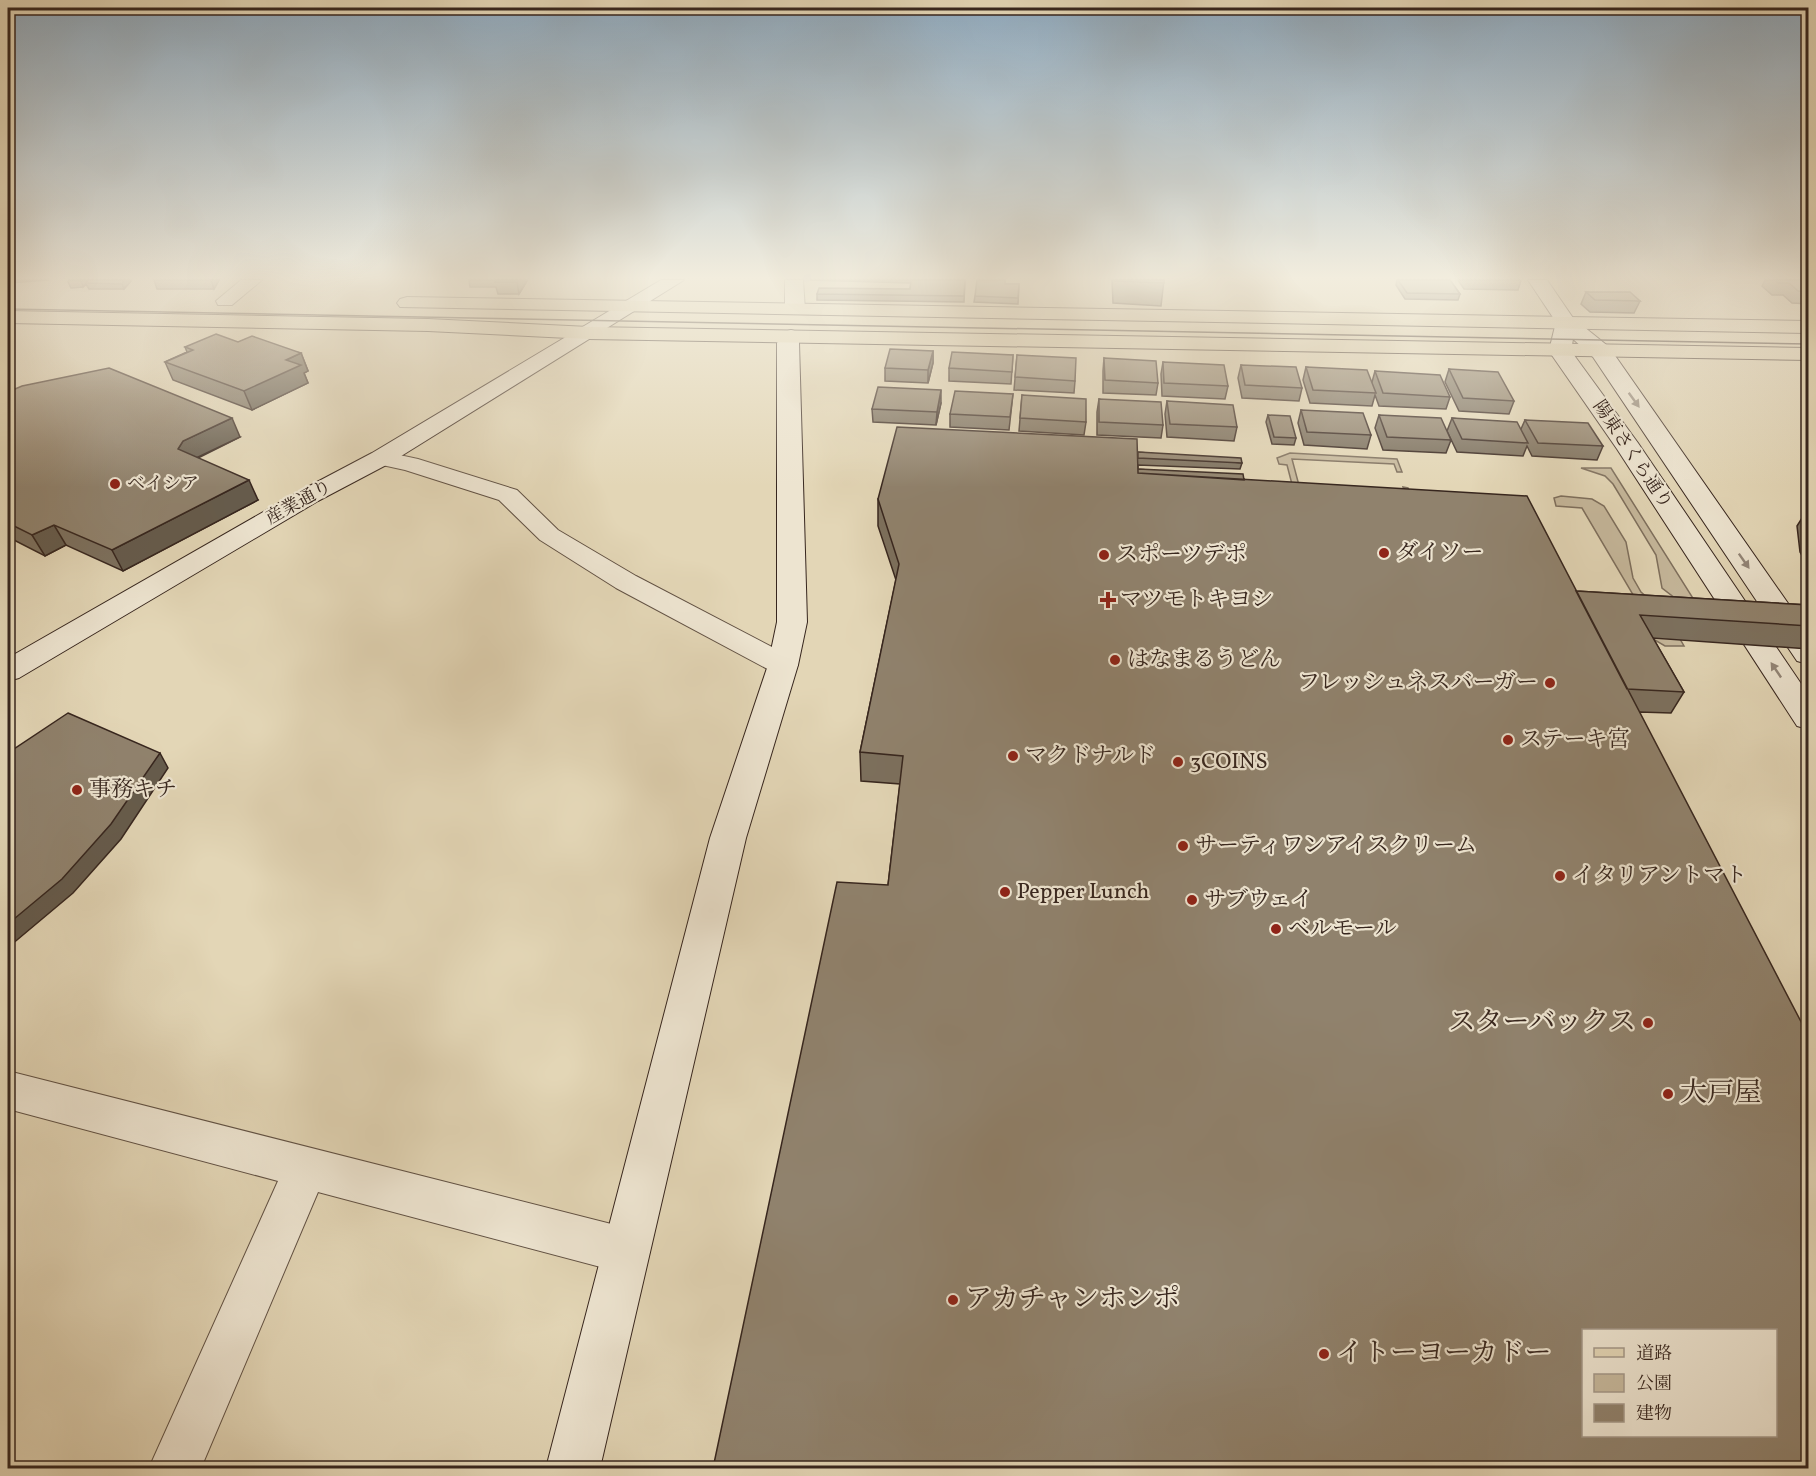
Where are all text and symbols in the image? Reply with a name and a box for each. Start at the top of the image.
one-way arrow [1628,391,1640,407]
street label: 陽東さくら通り [1586,396,1678,514]
place label: ベイシア [127,472,199,497]
street label: 産業通り [261,475,337,531]
marker: ベイシア [108,477,122,491]
place label: ダイソー [1396,538,1484,569]
place label: スポーツデポ [1116,540,1247,571]
marker: ダイソー [1377,546,1391,560]
marker: スポーツデポ [1097,548,1111,562]
one-way arrow [1738,552,1750,568]
place label: マツモトキヨシ [1120,585,1273,616]
marker: マツモトキヨシ [1101,593,1115,607]
place label: はなまるうどん [1127,645,1281,676]
marker: はなまるうどん [1108,653,1122,667]
one-way arrow [1770,662,1782,678]
place label: フレッシュネスバーガー [1298,668,1538,699]
marker: フレッシュネスバーガー [1543,676,1557,690]
place label: ステーキ宮 [1520,725,1630,756]
marker: ステーキ宮 [1501,733,1515,747]
place label: マクドナルド [1025,741,1156,772]
place label: 3COINS [1190,747,1268,778]
marker: マクドナルド [1006,749,1020,763]
marker: 3COINS [1171,755,1185,769]
place label: 事務キチ [89,775,177,806]
marker: 事務キチ [70,783,84,797]
place label: サーティワンアイスクリーム [1195,831,1477,862]
marker: サーティワンアイスクリーム [1176,839,1190,853]
place label: イタリアントマト [1572,861,1747,892]
marker: イタリアントマト [1553,869,1567,883]
place label: Pepper Lunch [1017,877,1149,908]
marker: Pepper Lunch [998,885,1012,899]
place label: サブウェイ [1204,885,1313,916]
marker: サブウェイ [1185,893,1199,907]
place label: ベルモール [1288,914,1397,945]
marker: ベルモール [1269,922,1283,936]
place label: スターバックス [1449,1004,1636,1042]
marker: スターバックス [1641,1016,1655,1030]
place label: 大戸屋 [1680,1075,1761,1113]
marker: 大戸屋 [1661,1087,1675,1101]
place label: アカチャンホンポ [965,1281,1180,1319]
marker: アカチャンホンポ [946,1293,960,1307]
legend [1582,1329,1777,1437]
place label: イトーヨーカドー [1336,1335,1551,1373]
text: 道路 [1636,1342,1672,1367]
marker: イトーヨーカドー [1317,1347,1331,1361]
text: 公園 [1636,1372,1672,1397]
text: 建物 [1636,1402,1672,1427]

